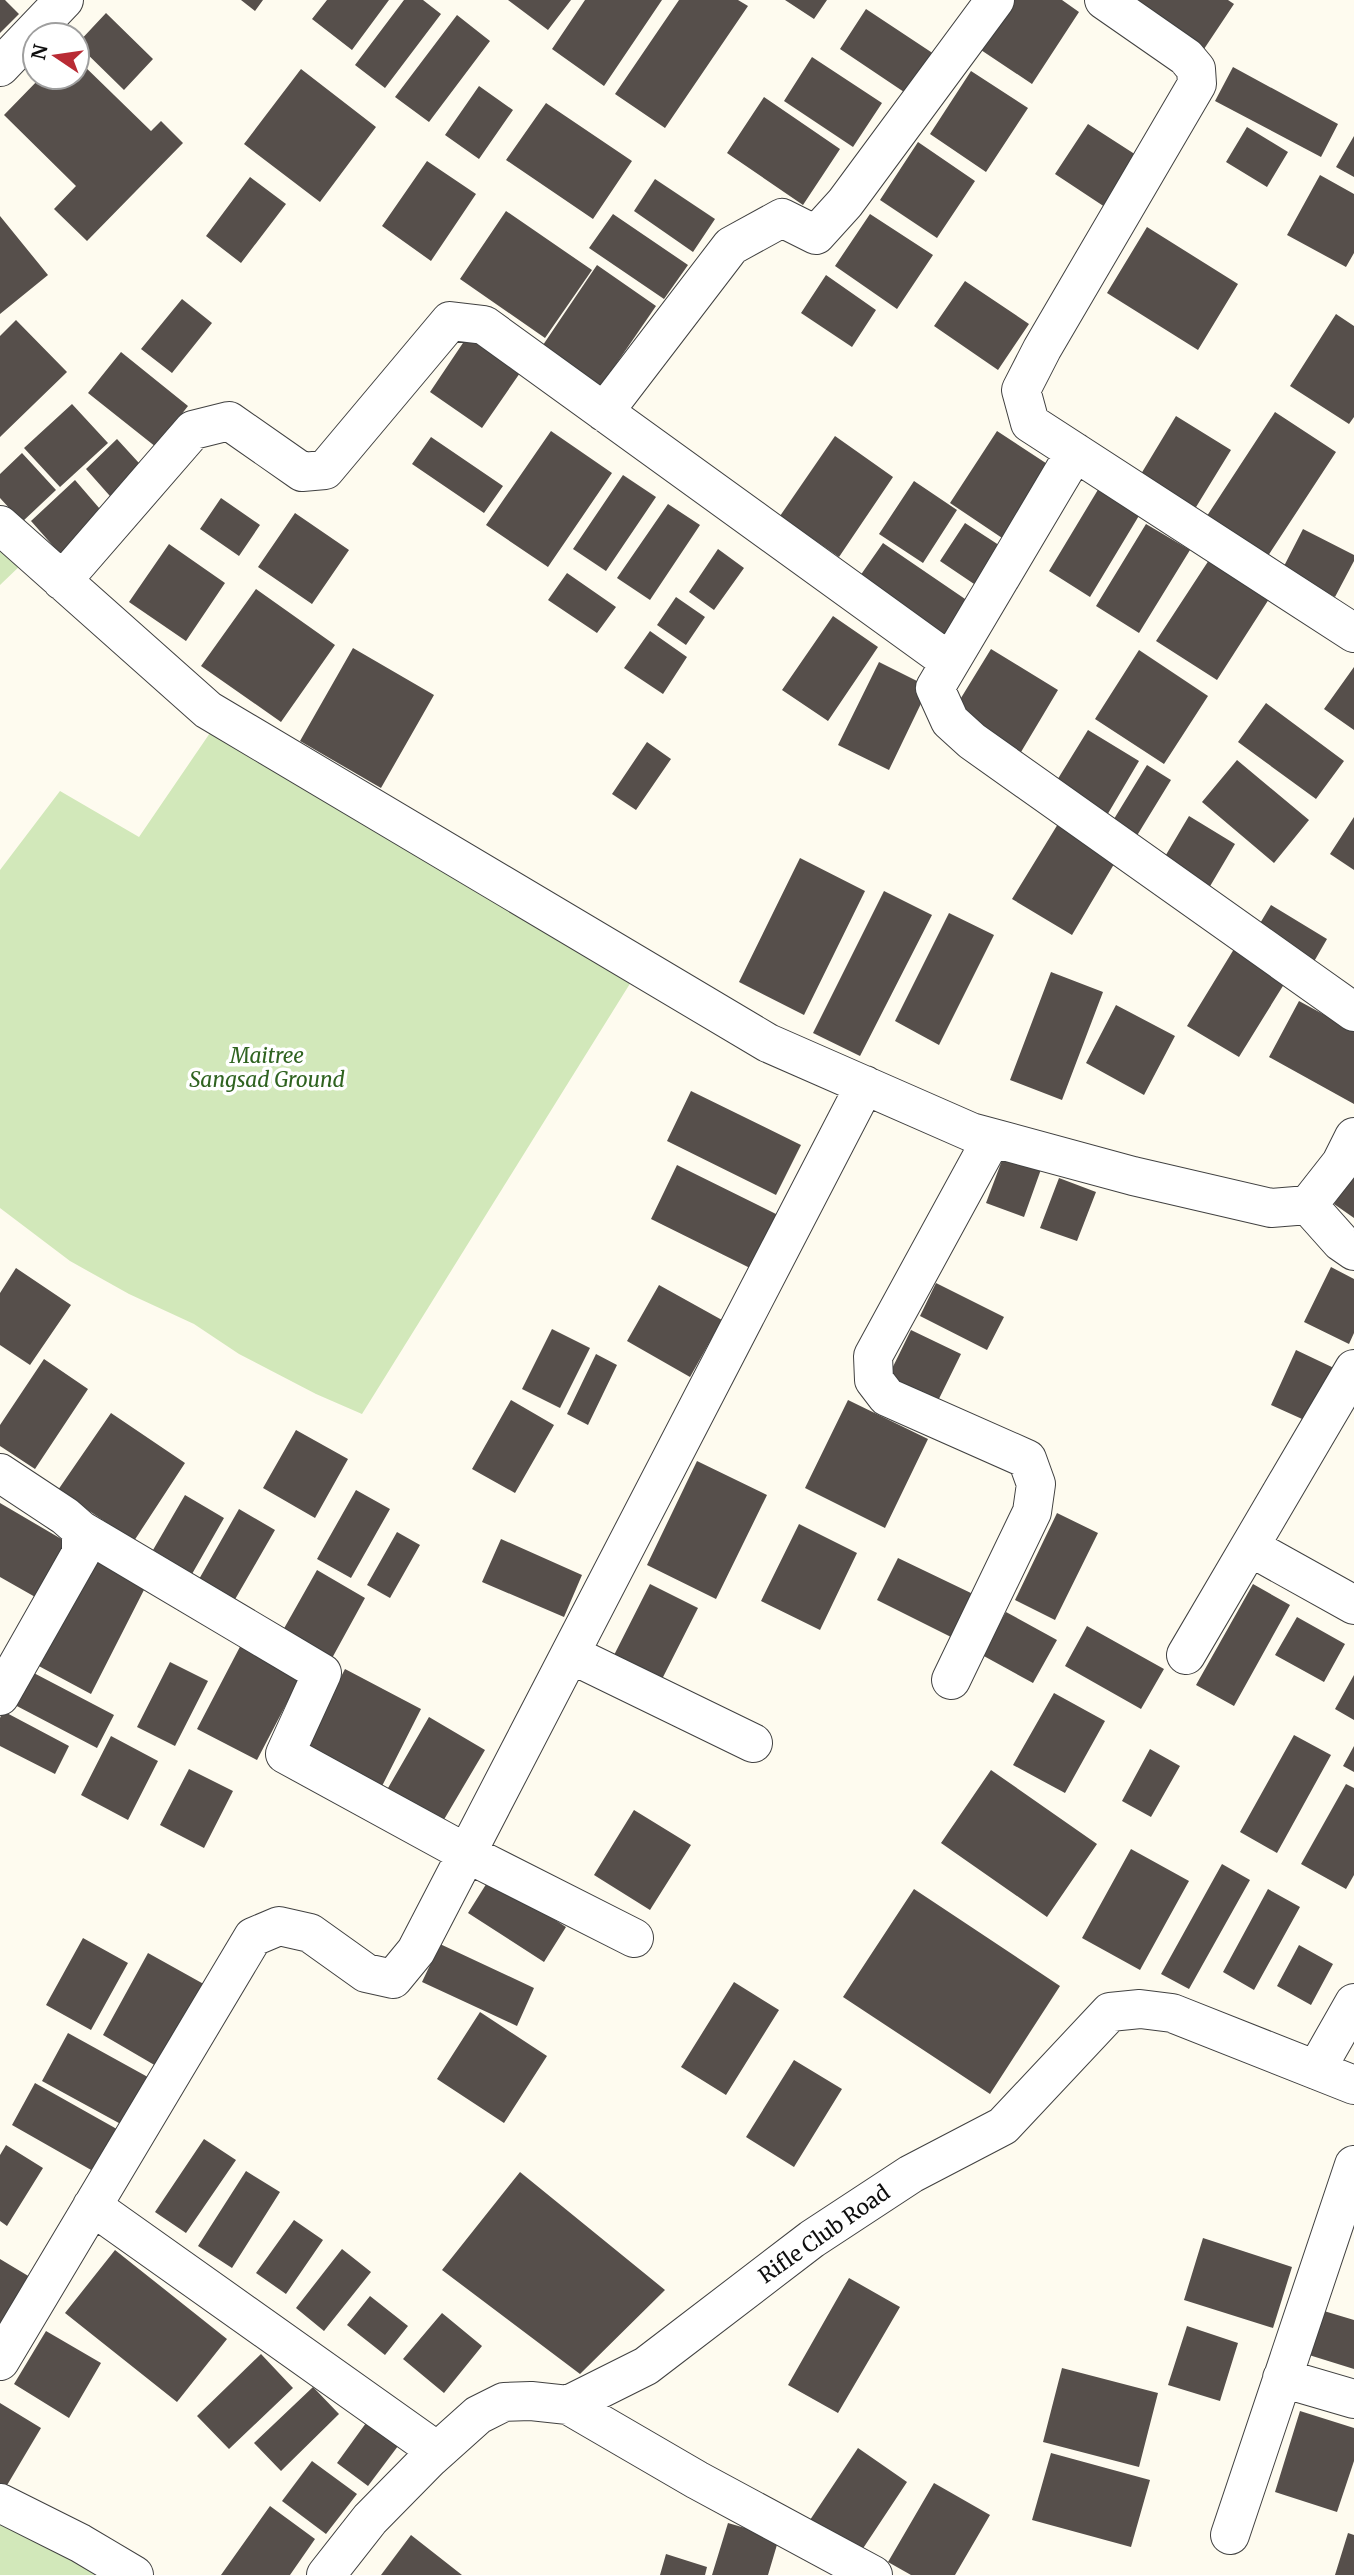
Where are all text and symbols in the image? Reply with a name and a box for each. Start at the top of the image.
north arrow [21,21,91,91]
text: N [26,42,53,62]
park label: Maitree Sangsad Ground [189,1042,345,1093]
street label: Rifle Club Road [753,2179,895,2289]

